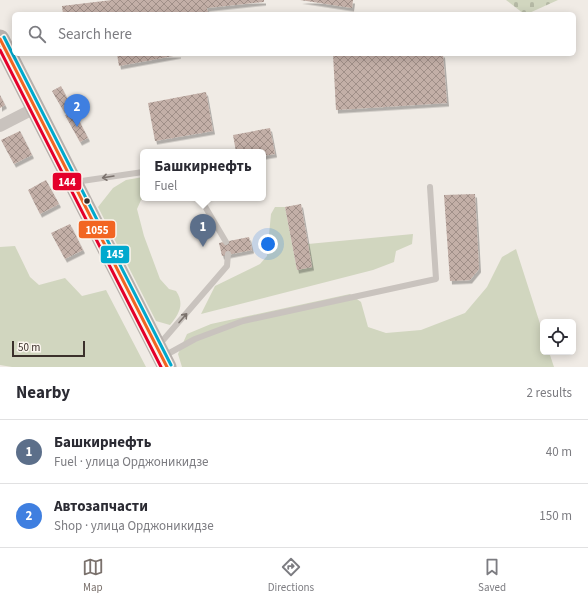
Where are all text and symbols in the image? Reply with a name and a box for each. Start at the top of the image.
search box [12,12,576,56]
icon: search [26,23,48,45]
text: Search here [58,24,132,45]
pin: 2 [64,94,90,127]
popup [140,149,266,201]
text: Башкирнефть [154,156,252,177]
line badge: 144 [52,172,82,191]
one-way arrow [102,173,115,181]
text: 144 [58,175,76,190]
text: Fuel [154,177,177,195]
unlabelled marker [82,196,92,206]
pin: 1 [190,214,216,247]
line badge: 1055 [78,220,116,239]
text: 1055 [85,223,109,238]
your location [258,234,278,254]
line badge: 145 [100,245,130,264]
text: 145 [106,247,124,262]
one-way arrow [178,312,187,323]
map controls [540,319,576,355]
button: locate [540,319,576,355]
scale bar [12,339,85,358]
text: 50 m [18,340,40,355]
text: Nearby [16,381,70,405]
text: 2 results [527,384,572,402]
text: Башкирнефть [54,432,151,453]
text: 1 [26,443,32,461]
text: 40 m [546,443,572,461]
text: Fuel · улица Орджоникидзе [54,453,209,471]
text: Автозапчасти [54,496,148,517]
text: 2 [26,507,32,525]
text: 150 m [539,507,572,525]
text: Shop · улица Орджоникидзе [54,517,214,535]
tab: Map [82,556,104,595]
tab: Directions [268,556,314,595]
tab: Saved [478,556,506,595]

